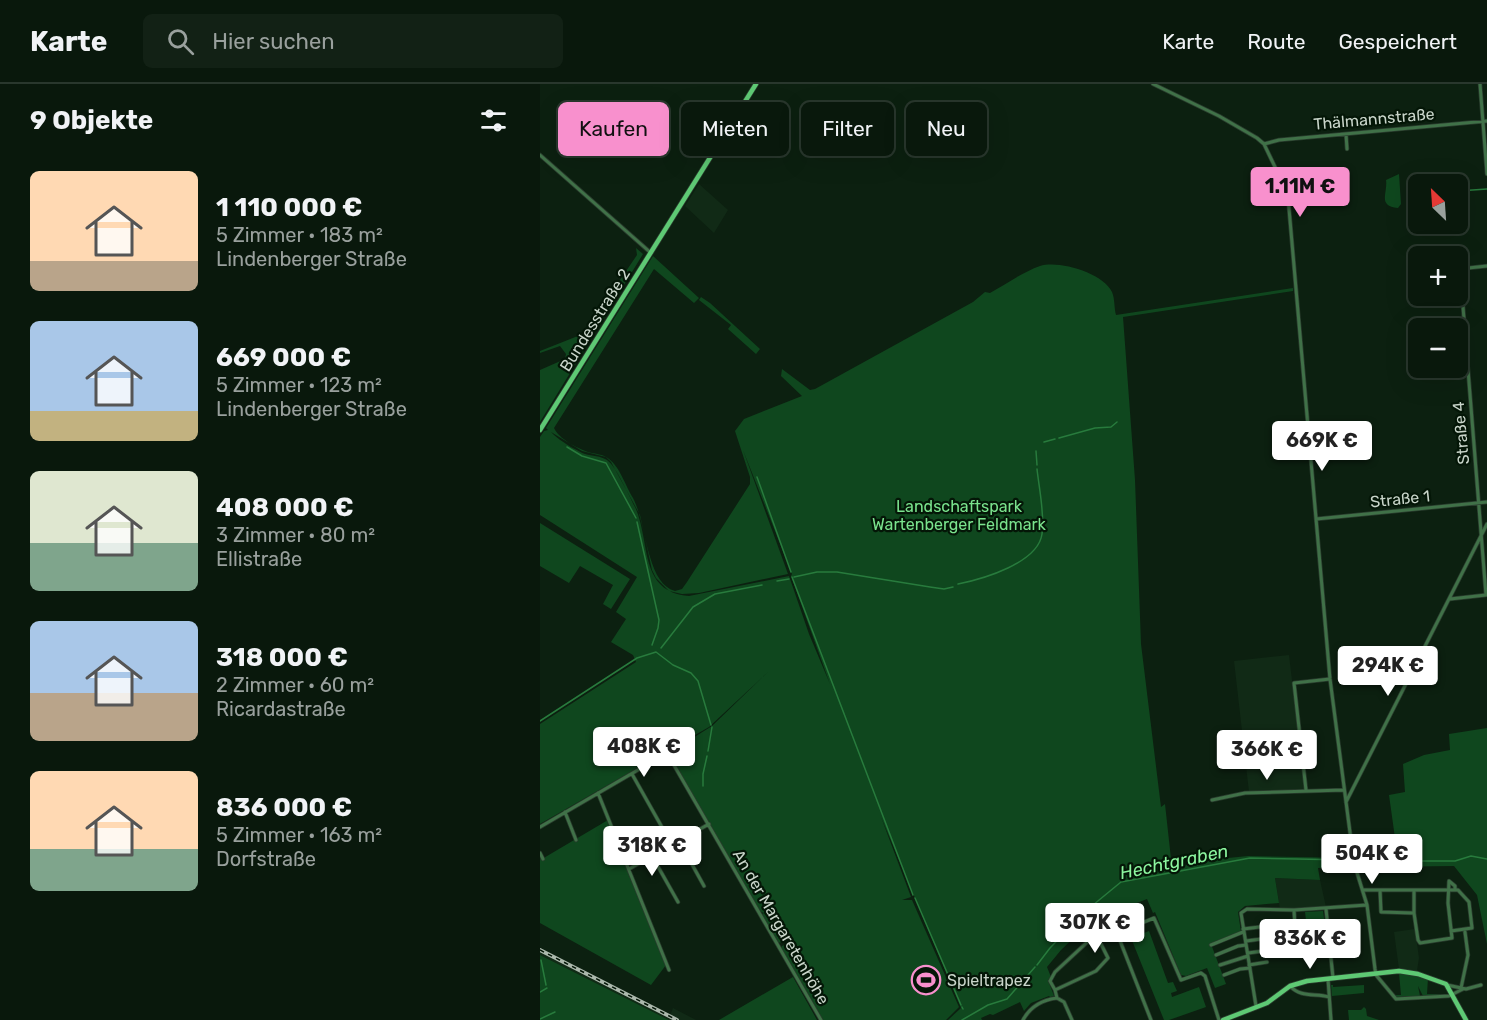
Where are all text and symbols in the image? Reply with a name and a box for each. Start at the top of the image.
search box [143,14,563,68]
text: Karte [30,25,107,58]
icon: search [164,25,197,58]
text: Hier suchen [212,28,335,55]
text: Karte [1162,29,1214,54]
text: Route [1247,29,1306,54]
text: Gespeichert [1339,29,1457,54]
chip: Kaufen [558,102,669,156]
chip: Mieten [681,102,789,156]
chip: Filter [801,102,894,156]
chip: Neu [906,102,987,156]
icon: filters [477,104,510,137]
street label: Thälmannstraße [1313,104,1435,134]
text: 9 Objekte [30,105,153,136]
pin: 1.11M € [1245,167,1355,218]
text: 1.11M € [1265,174,1335,198]
north arrow [1408,174,1468,234]
map controls [1408,174,1468,378]
text: 1 110 000 € [216,192,363,223]
icon: home [78,195,150,267]
text: 5 Zimmer · 183 m² [216,223,383,247]
button: + [1408,246,1468,306]
text: Lindenberger Straße [216,247,407,271]
street label: Bundesstraße 2 [556,265,634,375]
button: − [1408,318,1468,378]
text: 669 000 € [216,342,351,373]
icon: home [78,345,150,417]
text: 5 Zimmer · 123 m² [216,373,382,397]
text: Lindenberger Straße [216,397,407,421]
street label: Straße 4 [1449,401,1473,465]
pin: 669K € [1273,421,1371,472]
text: 669K € [1286,428,1358,452]
street label: Straße 1 [1369,486,1431,512]
text: 408 000 € [216,492,354,523]
icon: home [78,495,150,567]
park label: Landschaftspark Wartenberger Feldmark [872,497,1047,534]
text: 3 Zimmer · 80 m² [216,523,375,547]
text: Ellistraße [216,547,302,571]
text: 318 000 € [216,642,348,673]
icon: home [78,645,150,717]
pin: 294K € [1339,646,1437,697]
text: 294K € [1352,653,1424,677]
text: 2 Zimmer · 60 m² [216,673,374,697]
text: Ricardastraße [216,697,346,721]
pin: 408K € [595,727,693,778]
pin: 366K € [1218,730,1316,781]
text: 408K € [607,734,681,758]
text: 366K € [1231,737,1303,761]
text: 836 000 € [216,792,352,823]
icon: home [78,795,150,867]
text: 5 Zimmer · 163 m² [216,823,382,847]
pin: 318K € [603,826,701,877]
text: 318K € [617,833,687,857]
pin: 504K € [1323,834,1421,885]
water label: Hechtgraben [1118,840,1230,884]
text: 504K € [1335,841,1409,865]
street label: An der Margaretenhöhe [729,846,833,1008]
text: Dorfstraße [216,847,316,871]
pin: 307K € [1046,903,1144,954]
text: 307K € [1059,910,1131,934]
pin: 836K € [1261,919,1359,970]
text: 836K € [1274,926,1346,950]
sports icon: Spieltrapez [910,964,942,996]
place label: Spieltrapez [947,971,1031,990]

